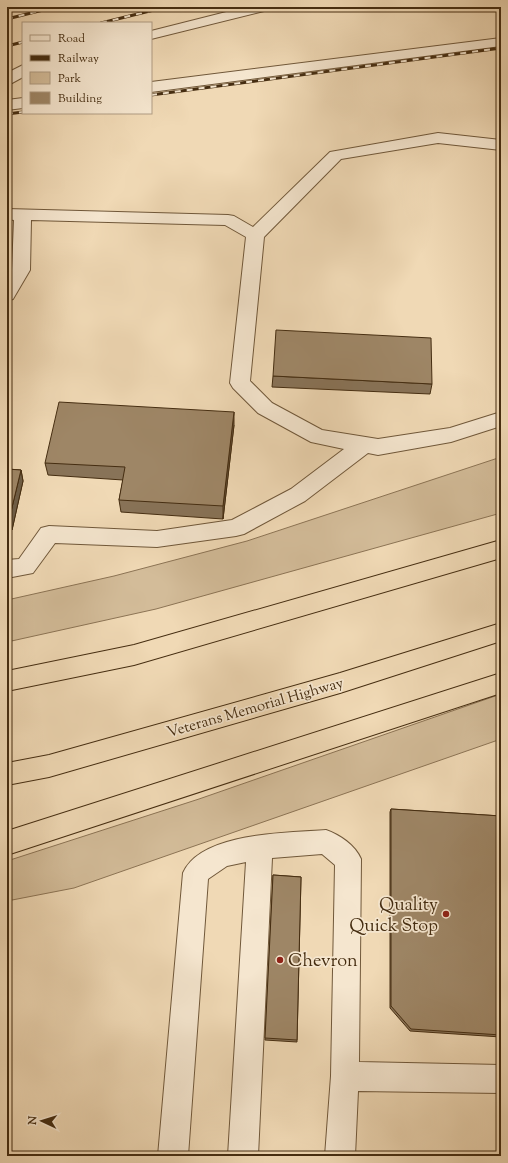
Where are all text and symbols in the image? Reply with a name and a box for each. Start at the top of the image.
legend [22,22,152,114]
text: Road [58,30,85,48]
text: Railway [58,50,99,68]
text: Park [58,70,81,88]
text: Building [58,90,102,108]
street label: Veterans Memorial Highway [165,673,347,744]
place label: Quality Quick Stop [349,893,438,940]
marker: Quality Quick Stop [441,909,451,919]
place label: Chevron [288,949,358,975]
marker: Chevron [275,955,285,965]
north arrow [22,1101,62,1141]
text: N [25,1115,41,1126]

